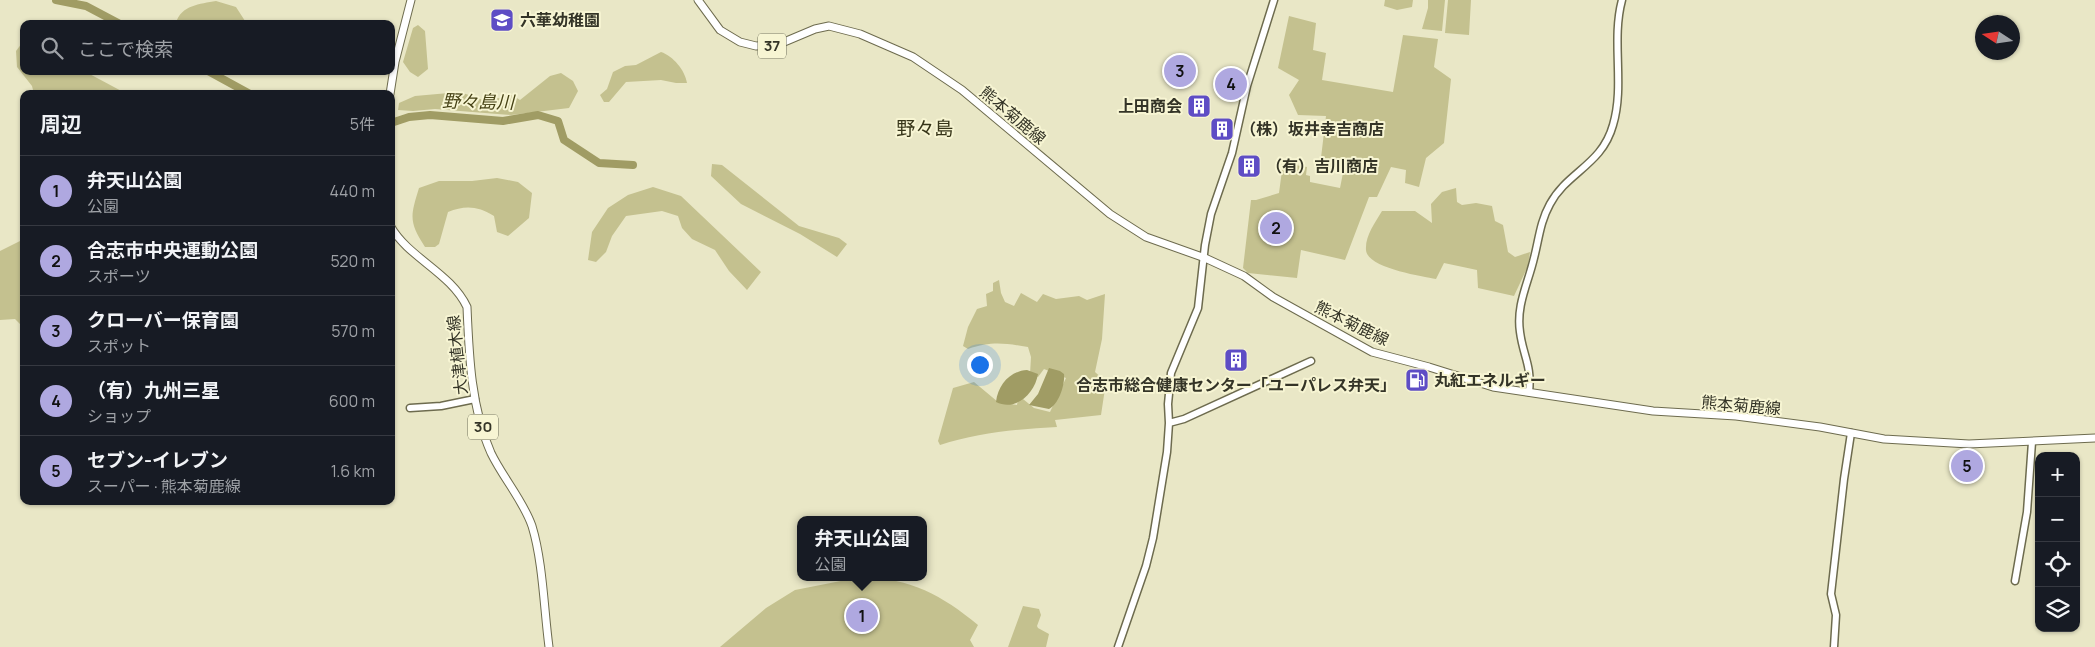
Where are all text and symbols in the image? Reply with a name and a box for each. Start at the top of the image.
school or university icon: 六華幼稚園 [489,7,515,33]
place label: 六華幼稚園 [520,9,600,31]
north arrow [1975,15,2020,60]
search box [20,20,395,75]
icon: search [38,34,66,62]
road number: 37 [758,34,786,58]
text: ここで検索 [78,36,173,62]
pin: 3 [1164,52,1196,90]
pin: 4 [1215,65,1247,103]
street label: 熊本菊鹿線 [975,81,1051,149]
water label: 野々島川 [442,88,516,114]
building icon: 上田商会 [1186,93,1212,119]
place label: 上田商会 [1118,95,1182,117]
text: 周辺 [40,110,82,138]
text: 5件 [350,113,375,135]
district label: 野々島 [896,115,954,141]
building icon: （株）坂井幸吉商店 [1209,116,1235,142]
place label: （株）坂井幸吉商店 [1240,118,1384,140]
building icon: （有）吉川商店 [1236,153,1262,179]
place label: （有）吉川商店 [1266,155,1378,177]
text: 弁天山公園 [87,167,182,193]
text: 1 [52,180,60,202]
text: 440 m [329,180,375,202]
text: 公園 [87,195,119,217]
pin: 2 [1260,209,1292,247]
text: 合志市中央運動公園 [87,237,258,263]
text: 2 [51,250,61,272]
text: 520 m [331,250,375,272]
text: スポーツ [87,265,151,287]
street label: 熊本菊鹿線 [1311,296,1393,350]
text: クローバー保育園 [87,307,239,333]
street label: 大津植木線 [442,314,472,396]
text: 3 [51,320,61,342]
text: 570 m [331,320,375,342]
text: スポット [87,335,151,357]
building icon: 合志市総合健康センター「ユーパレス弁天」 [1223,347,1249,373]
your location [967,352,993,378]
fuel station icon: 丸紅エネルギー [1404,367,1430,393]
place label: 丸紅エネルギー [1434,369,1546,391]
place label: 合志市総合健康センター「ユーパレス弁天」 [1076,374,1396,396]
text: （有）九州三星 [87,377,220,403]
text: 4 [51,390,61,412]
text: 600 m [329,390,375,412]
street label: 熊本菊鹿線 [1700,391,1782,419]
text: ショップ [87,405,151,427]
road number: 30 [468,414,498,440]
text: セブン-イレブン [87,447,228,473]
pin: 5 [1951,447,1983,485]
map controls [2035,452,2080,632]
button: + [2035,452,2080,497]
text: 5 [51,460,61,482]
text: 1.6 km [331,460,375,482]
text: スーパー · 熊本菊鹿線 [87,475,241,497]
button: − [2035,497,2080,542]
popup [797,516,927,581]
text: 弁天山公園 [814,525,910,551]
button: locate [2035,542,2080,587]
text: 公園 [814,553,847,575]
button: layers [2035,587,2080,632]
pin: 1 [846,597,878,635]

